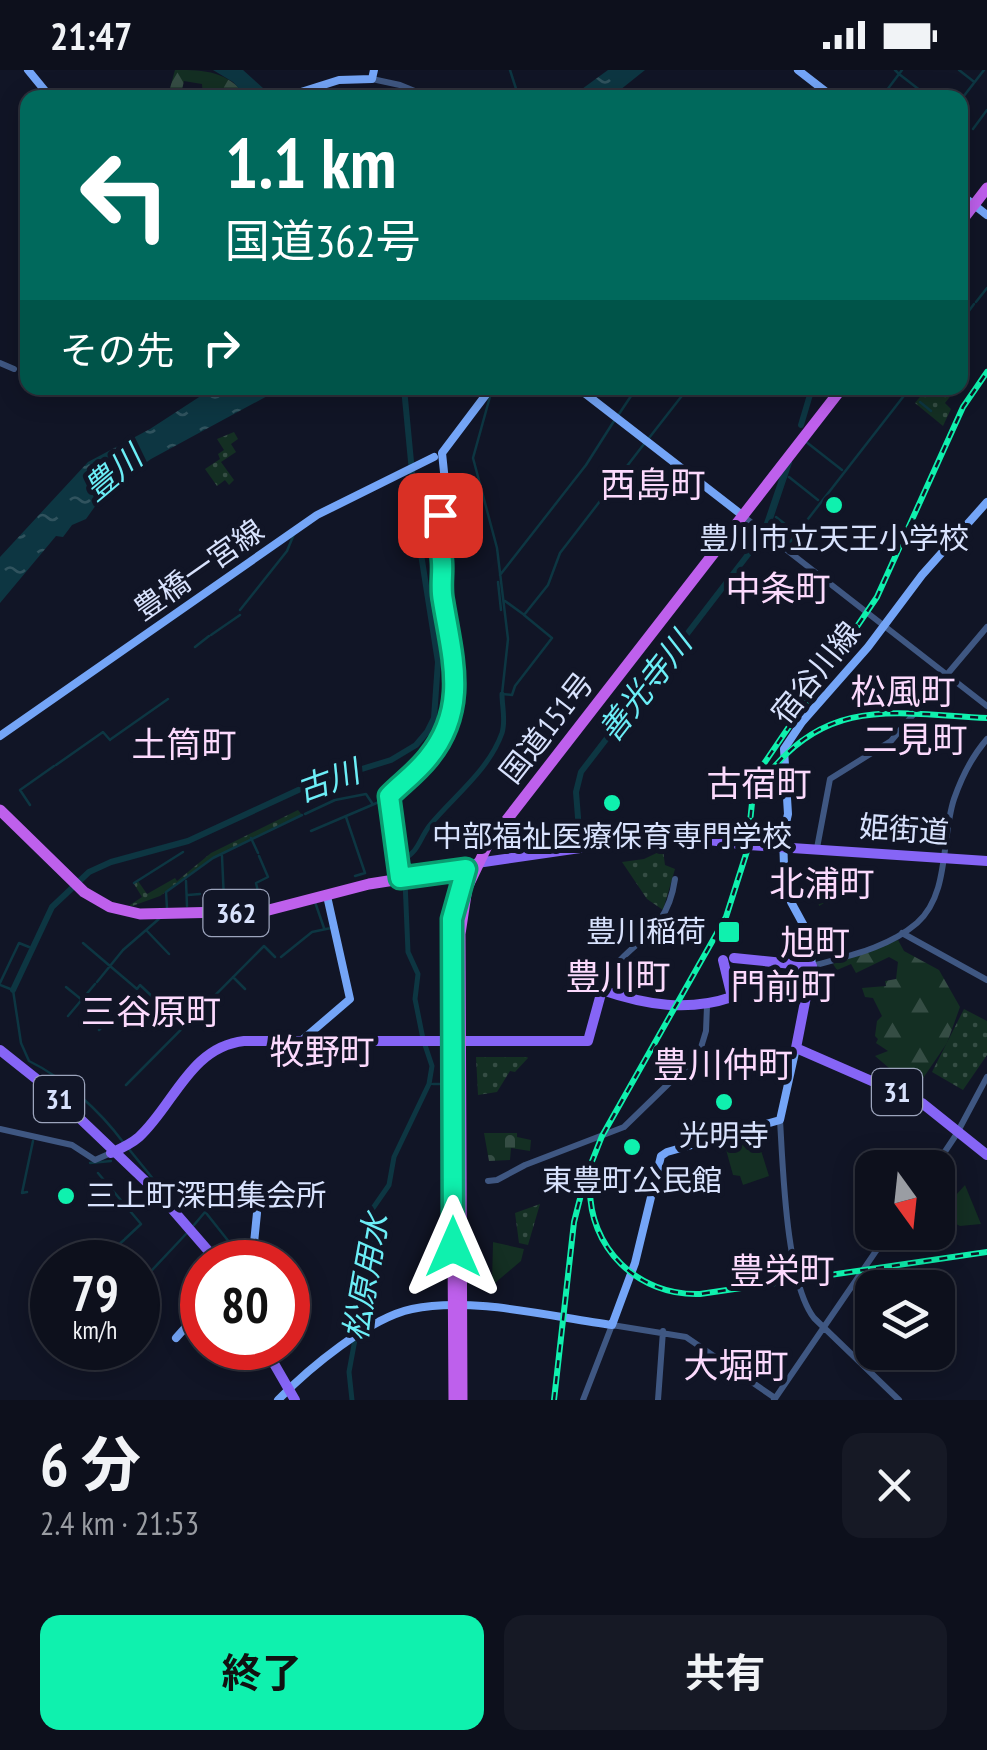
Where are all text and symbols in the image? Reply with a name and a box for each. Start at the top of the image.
text: 21:47 [50,11,132,60]
text: 1.1 km [225,117,396,207]
icon: left [60,130,190,260]
text: 国道362号 [225,211,421,269]
icon: right [194,320,249,375]
text: その先 [60,325,174,374]
water label: 豊川 [74,434,153,509]
district label: 西島町 [600,461,706,507]
pin [398,473,483,558]
icon: arrive [413,488,468,543]
marker: 豊川市立天王小学校 [823,494,845,516]
street label: 豊橋一宮線 [126,510,271,628]
place label: 豊川市立天王小学校 [699,518,969,557]
district label: 中条町 [725,565,831,611]
street label: 宿谷川線 [762,613,868,731]
water label: 善光寺川 [588,621,702,750]
street label: 国道151号 [490,664,601,790]
district label: 松風町 [850,668,956,714]
district label: 二見町 [862,716,968,762]
district label: 土筒町 [131,721,237,767]
water label: 古川 [290,748,368,811]
district label: 古宿町 [706,760,812,806]
marker: 中部福祉医療保育専門学校 [601,792,623,814]
street label: 姫街道 [858,806,950,851]
place label: 中部福祉医療保育専門学校 [432,816,792,855]
district label: 北浦町 [769,860,875,906]
road number: 362 [204,890,268,936]
place label: 豊川稲荷 [586,911,706,950]
marker: 豊川稲荷 [716,919,742,945]
district label: 旭町 [780,919,850,965]
district label: 豊川町 [565,953,671,999]
district label: 門前町 [730,963,836,1009]
district label: 三谷原町 [81,988,221,1034]
district label: 牧野町 [269,1028,375,1074]
district label: 豊川仲町 [653,1041,793,1087]
road number: 31 [872,1069,922,1115]
road number: 31 [34,1076,84,1122]
marker: 光明寺 [713,1091,735,1113]
place label: 光明寺 [679,1115,769,1154]
marker: 東豊町公民館 [621,1136,643,1158]
north arrow [855,1150,955,1250]
map controls [855,1150,955,1370]
place label: 東豊町公民館 [542,1160,722,1199]
place label: 三上町深田集会所 [86,1175,326,1214]
marker: 三上町深田集会所 [55,1185,77,1207]
position arrow [401,1195,505,1299]
water label: 松原用水 [333,1207,397,1344]
speed limit sign: 80 [180,1240,310,1370]
district label: 豊栄町 [729,1247,835,1293]
text: 79 [71,1260,119,1325]
button: layers [855,1270,955,1370]
text: km/h [73,1314,117,1346]
district label: 大堀町 [683,1342,789,1388]
text: 6 分 [40,1425,141,1503]
button: close [842,1433,947,1538]
text: 2.4 km · 21:53 [40,1502,199,1544]
button: 終了 [40,1615,484,1730]
button: 共有 [504,1615,947,1730]

